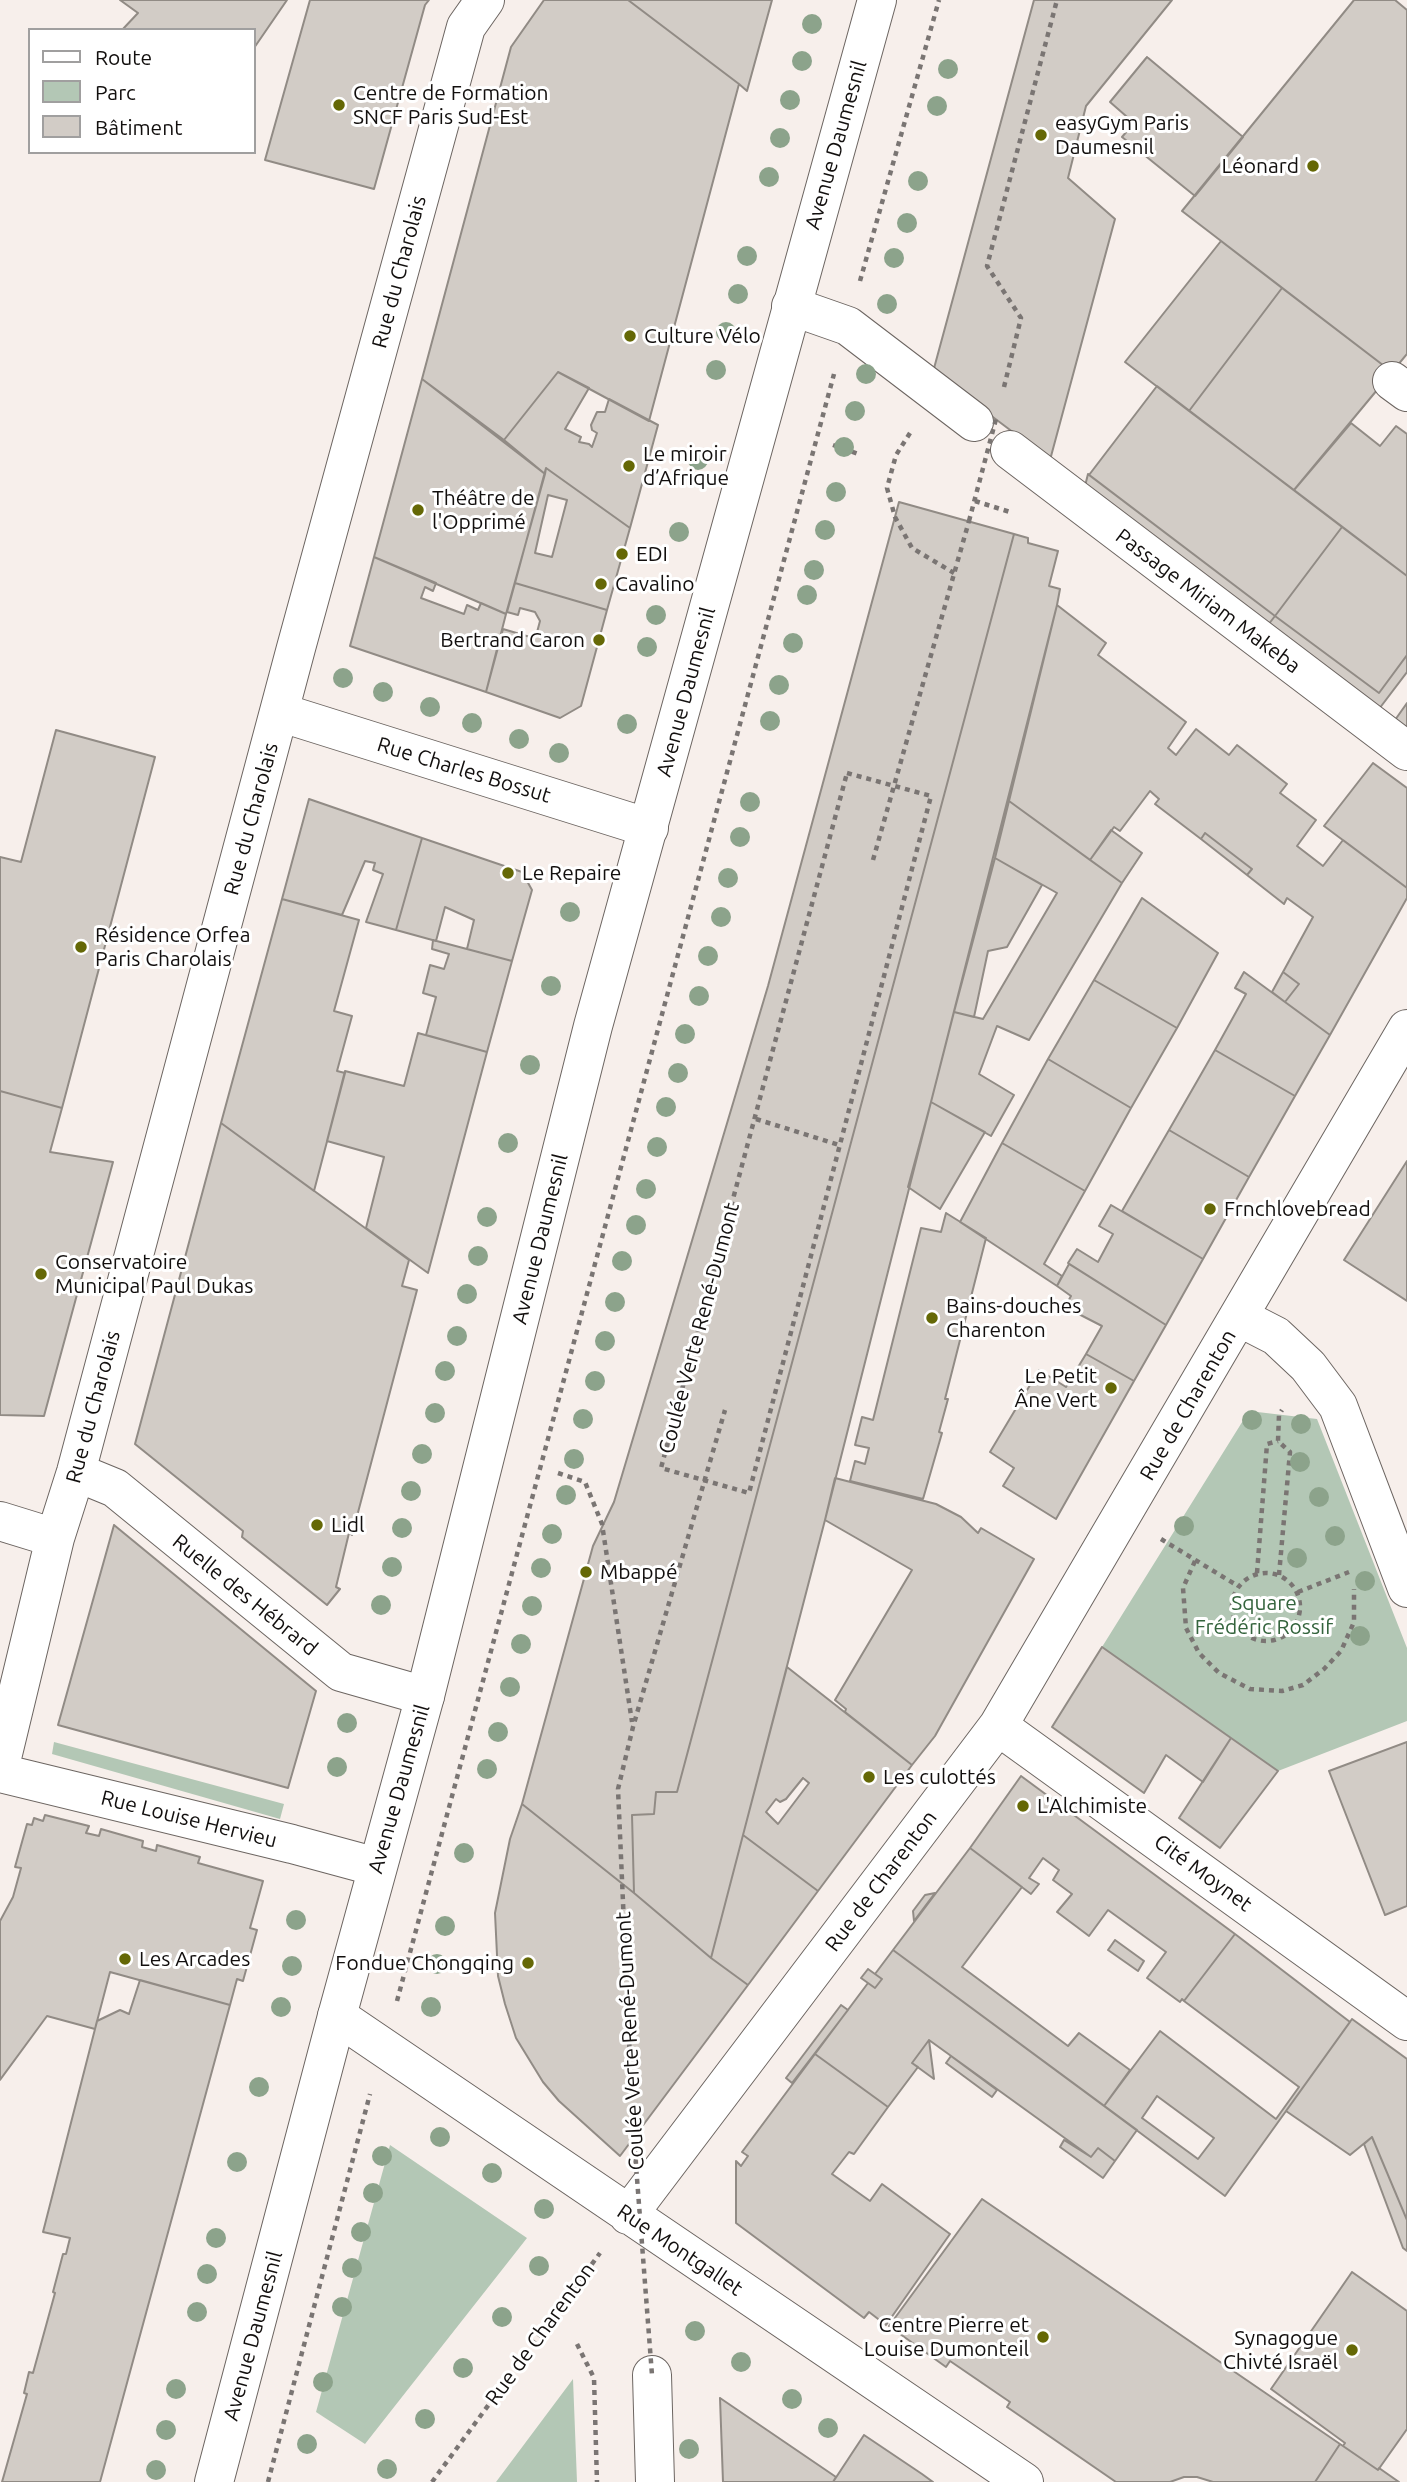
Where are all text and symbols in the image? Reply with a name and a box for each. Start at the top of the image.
legend [28,28,256,154]
text: Route [95,45,152,69]
street label: Avenue Daumesnil [800,58,872,232]
text: Parc [95,80,136,104]
place label: Centre de Formation SNCF Paris Sud-Est [353,80,549,130]
marker: Centre de Formation SNCF Paris Sud-Est [331,97,347,113]
place label: easyGym Paris Daumesnil [1055,110,1189,160]
text: Bâtiment [95,115,182,139]
marker: easyGym Paris Daumesnil [1033,127,1049,143]
place label: Léonard [1221,153,1299,179]
marker: Léonard [1305,158,1321,174]
street label: Rue du Charolais [367,193,431,351]
place label: Culture Vélo [644,323,761,349]
marker: Culture Vélo [622,328,638,344]
place label: Le miroir d’Afrique [643,441,729,491]
marker: Le miroir d’Afrique [621,458,637,474]
place label: Théâtre de l'Opprimé [432,485,535,535]
marker: Théâtre de l'Opprimé [410,502,426,518]
street label: Passage Miriam Makeba [1111,523,1305,679]
place label: EDI [636,541,668,567]
marker: EDI [614,546,630,562]
place label: Cavalino [615,571,695,597]
marker: Cavalino [593,576,609,592]
street label: Avenue Daumesnil [651,604,721,780]
place label: Bertrand Caron [440,627,585,653]
marker: Bertrand Caron [591,632,607,648]
street label: Rue Charles Bossut [374,732,554,808]
street label: Rue du Charolais [219,740,283,898]
place label: Le Repaire [522,860,621,886]
marker: Le Repaire [500,865,516,881]
place label: Résidence Orfea Paris Charolais [95,922,250,972]
marker: Résidence Orfea Paris Charolais [73,939,89,955]
street label: Avenue Daumesnil [507,1151,573,1327]
place label: Frnchlovebread [1224,1196,1371,1222]
street label: Coulée Verte René-Dumont [653,1200,745,1456]
marker: Frnchlovebread [1202,1201,1218,1217]
place label: Conservatoire Municipal Paul Dukas [55,1249,253,1299]
marker: Conservatoire Municipal Paul Dukas [33,1266,49,1282]
place label: Bains-douches Charenton [946,1293,1081,1343]
marker: Bains-douches Charenton [924,1310,940,1326]
street label: Rue de Charenton [1135,1325,1241,1485]
street label: Rue du Charolais [61,1328,125,1486]
place label: Le Petit Âne Vert [1015,1363,1097,1413]
marker: Le Petit Âne Vert [1103,1380,1119,1396]
place label: Lidl [331,1512,365,1538]
marker: Lidl [309,1517,325,1533]
street label: Ruelle des Hébrard [167,1529,323,1661]
place label: Mbappé [600,1559,677,1585]
marker: Mbappé [578,1564,594,1580]
park label: Square Frédéric Rossif [1195,1590,1333,1640]
street label: Avenue Daumesnil [363,1702,435,1876]
place label: Les culottés [883,1764,996,1790]
marker: Les culottés [861,1769,877,1785]
street label: Rue Louise Hervieu [98,1785,280,1853]
place label: L'Alchimiste [1037,1793,1147,1819]
marker: L'Alchimiste [1015,1798,1031,1814]
street label: Rue de Charenton [820,1806,942,1956]
street label: Cité Moynet [1149,1829,1257,1917]
street label: Coulée Verte René-Dumont [611,1911,649,2171]
place label: Les Arcades [139,1946,250,1972]
place label: Fondue Chongqing [335,1950,514,1976]
marker: Les Arcades [117,1951,133,1967]
marker: Fondue Chongqing [520,1955,536,1971]
street label: Rue Montgallet [612,2199,748,2301]
street label: Avenue Daumesnil [218,2248,288,2424]
street label: Rue de Charenton [480,2258,600,2410]
place label: Centre Pierre et Louise Dumonteil [864,2312,1029,2362]
place label: Synagogue Chivté Israël [1223,2325,1338,2375]
marker: Centre Pierre et Louise Dumonteil [1035,2329,1051,2345]
marker: Synagogue Chivté Israël [1344,2342,1360,2358]

